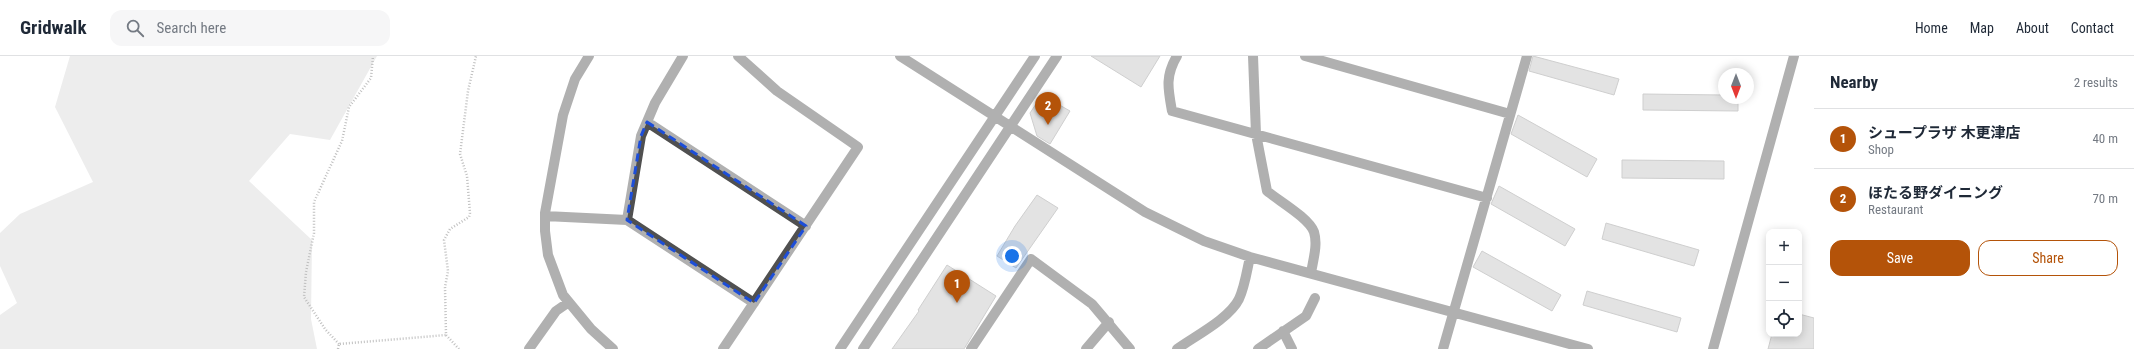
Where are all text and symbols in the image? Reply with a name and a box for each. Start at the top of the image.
search box [110,10,390,46]
text: Gridwalk [20,16,86,39]
icon: search [124,17,146,39]
text: Search here [156,19,226,37]
text: Home [1915,20,1948,36]
text: Map [1970,20,1994,36]
text: About [2016,20,2049,36]
text: Contact [2071,20,2114,36]
north arrow [1718,68,1754,104]
text: Nearby [1830,72,1878,92]
text: 2 results [2074,75,2118,90]
pin: 2 [1035,92,1061,125]
text: シュープラザ 木更津店 [1868,124,2021,142]
text: 1 [1840,131,1846,146]
text: 40 m [2092,131,2118,146]
text: Shop [1868,142,1894,157]
text: ほたる野ダイニング [1868,184,2003,202]
text: 2 [1840,191,1846,206]
text: 70 m [2092,191,2118,206]
text: Restaurant [1868,202,1923,217]
map controls [1766,229,1802,337]
button: + [1766,229,1802,265]
button: Save [1830,240,1970,276]
button: Share [1978,240,2118,276]
your location [1002,246,1022,266]
button: − [1766,265,1802,301]
pin: 1 [944,270,970,303]
button: locate [1766,301,1802,337]

